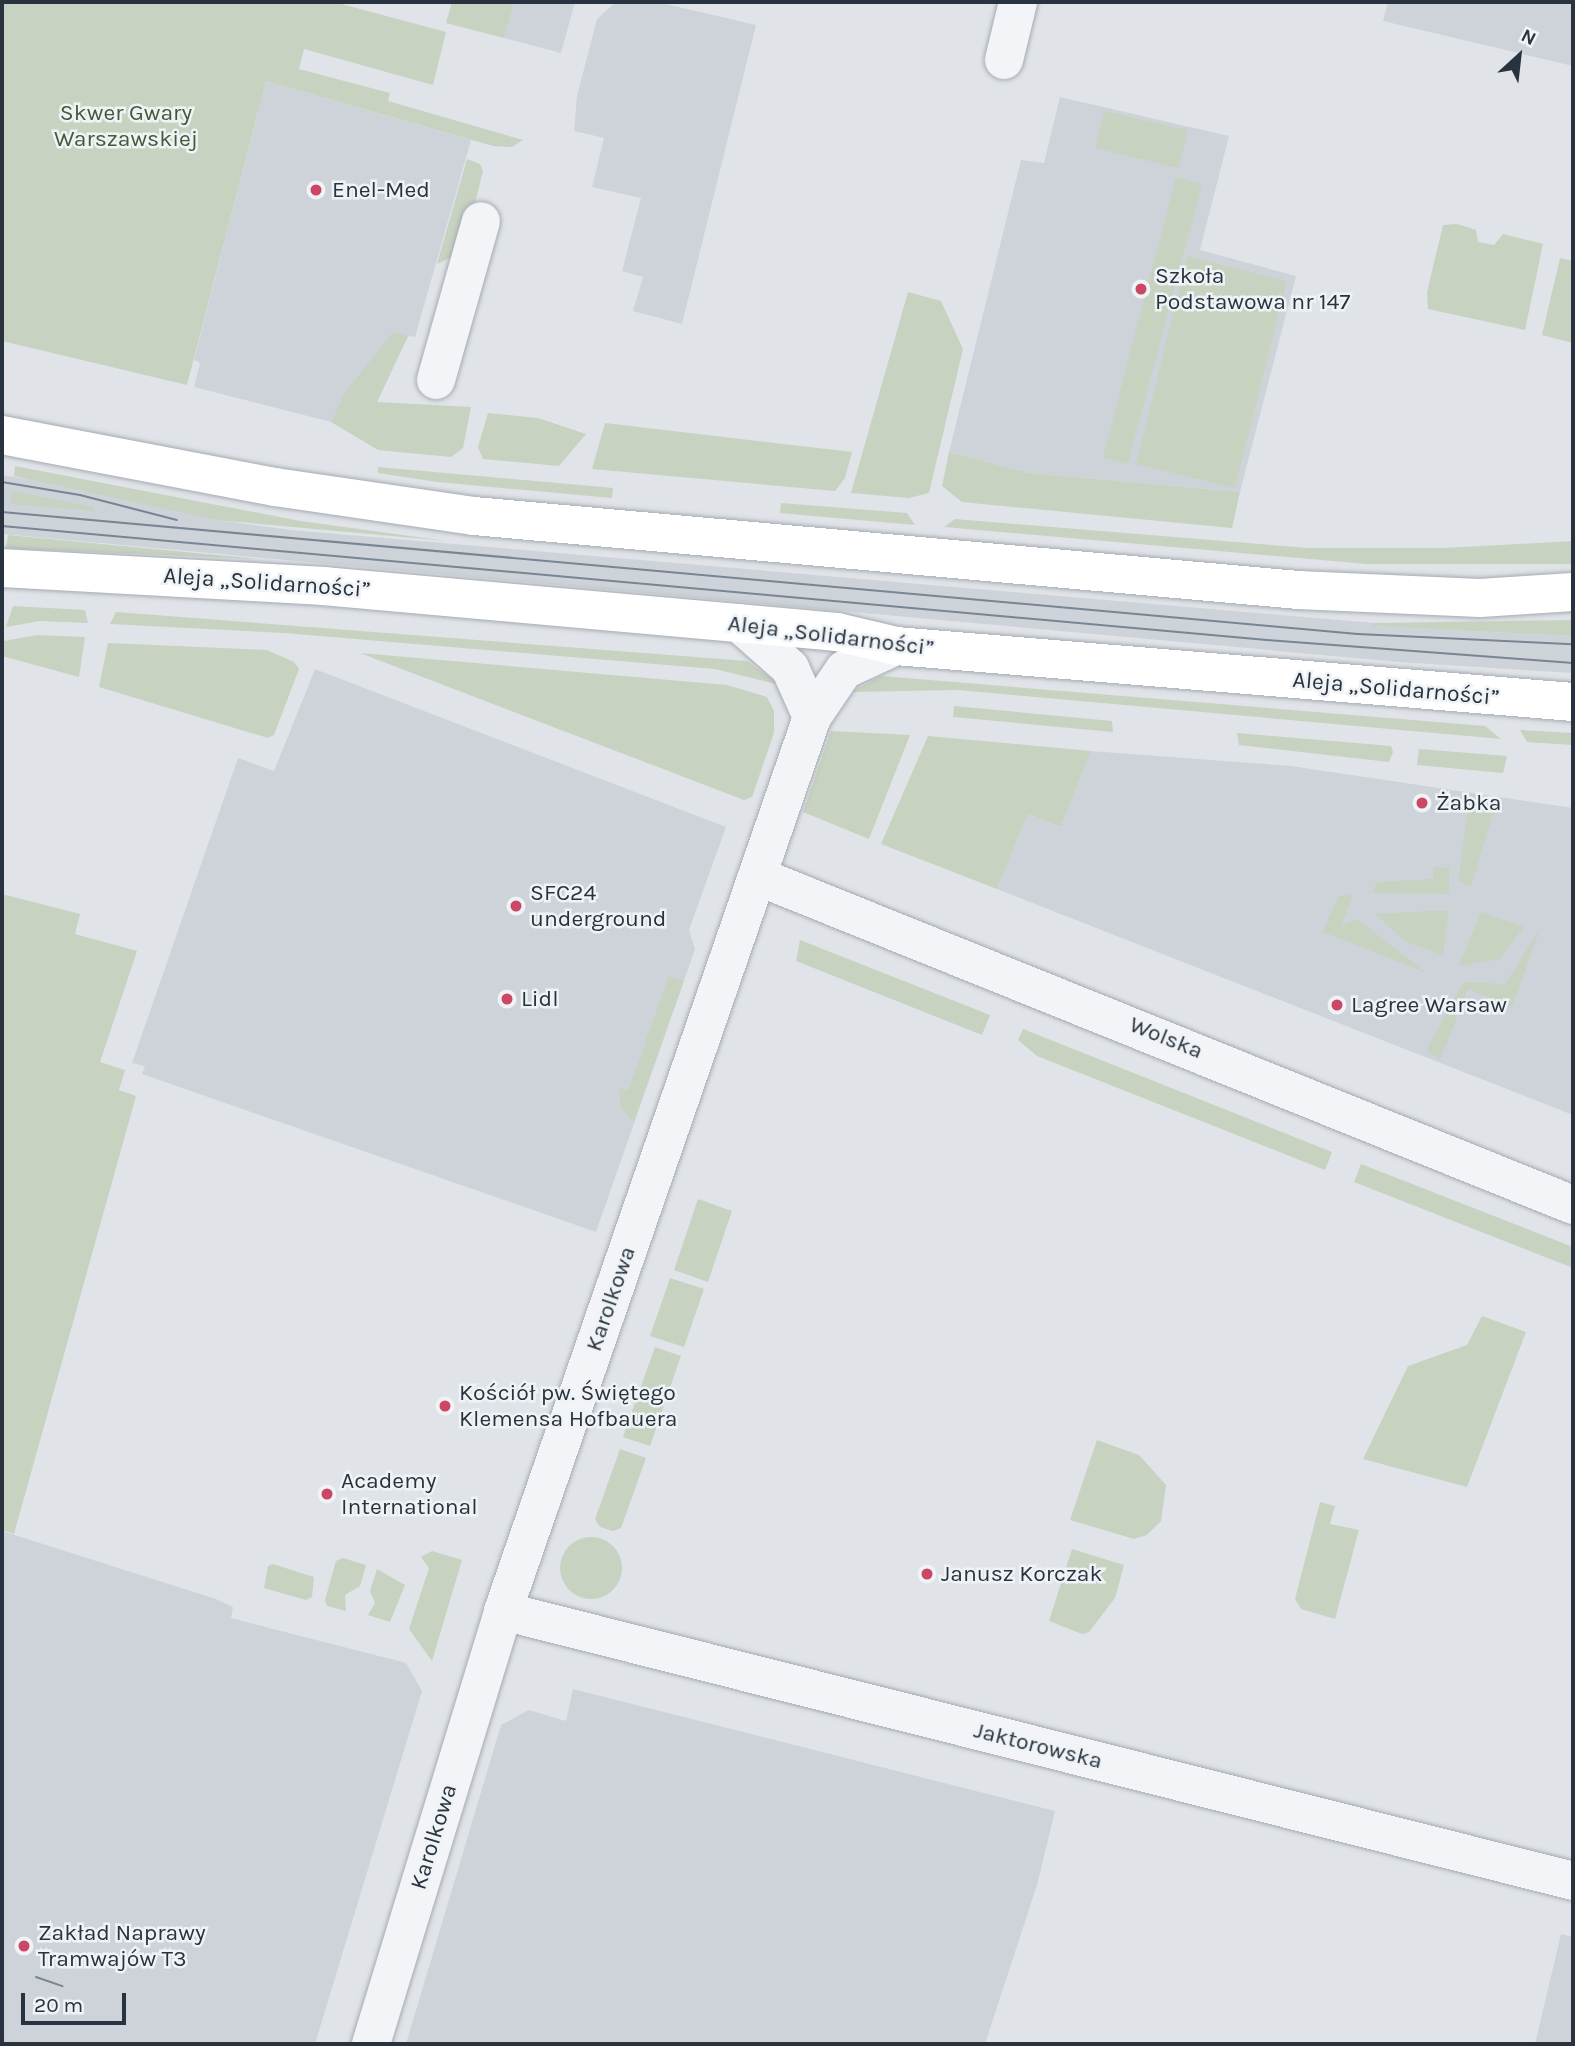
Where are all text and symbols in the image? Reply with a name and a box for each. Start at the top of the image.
north arrow [1484,21,1554,91]
text: N [1517,24,1540,50]
park label: Skwer Gwary Warszawskiej [54,99,198,153]
place label: Enel-Med [332,176,430,204]
marker: Enel-Med [306,180,326,200]
place label: Szkoła Podstawowa nr 147 [1155,262,1350,316]
marker: Szkoła Podstawowa nr 147 [1133,281,1149,297]
street label: Aleja „Solidarności” [162,562,372,604]
street label: Aleja „Solidarności” [726,610,936,662]
street label: Aleja „Solidarności” [1291,666,1501,712]
place label: Żabka [1436,789,1502,817]
marker: Żabka [1414,795,1430,811]
place label: SFC24 underground [530,879,666,933]
marker: SFC24 underground [508,898,524,914]
place label: Lidl [521,985,559,1013]
marker: Lidl [499,991,515,1007]
place label: Lagree Warsaw [1351,991,1507,1019]
marker: Lagree Warsaw [1329,997,1345,1013]
street label: Wolska [1125,1011,1207,1065]
street label: Karolkowa [580,1243,642,1355]
place label: Kościół pw. Świętego Klemensa Hofbauera [459,1379,677,1433]
marker: Kościół pw. Świętego Klemensa Hofbauera [437,1398,453,1414]
place label: Academy International [341,1467,478,1521]
marker: Academy International [319,1486,335,1502]
place label: Janusz Korczak [941,1560,1102,1588]
marker: Janusz Korczak [919,1566,935,1582]
street label: Jaktorowska [971,1717,1105,1775]
street label: Karolkowa [405,1781,463,1893]
place label: Zakład Naprawy Tramwajów T3 [38,1919,206,1973]
marker: Zakład Naprawy Tramwajów T3 [16,1938,32,1954]
scale bar [24,1980,130,2024]
text: 20 m [34,1993,83,2017]

